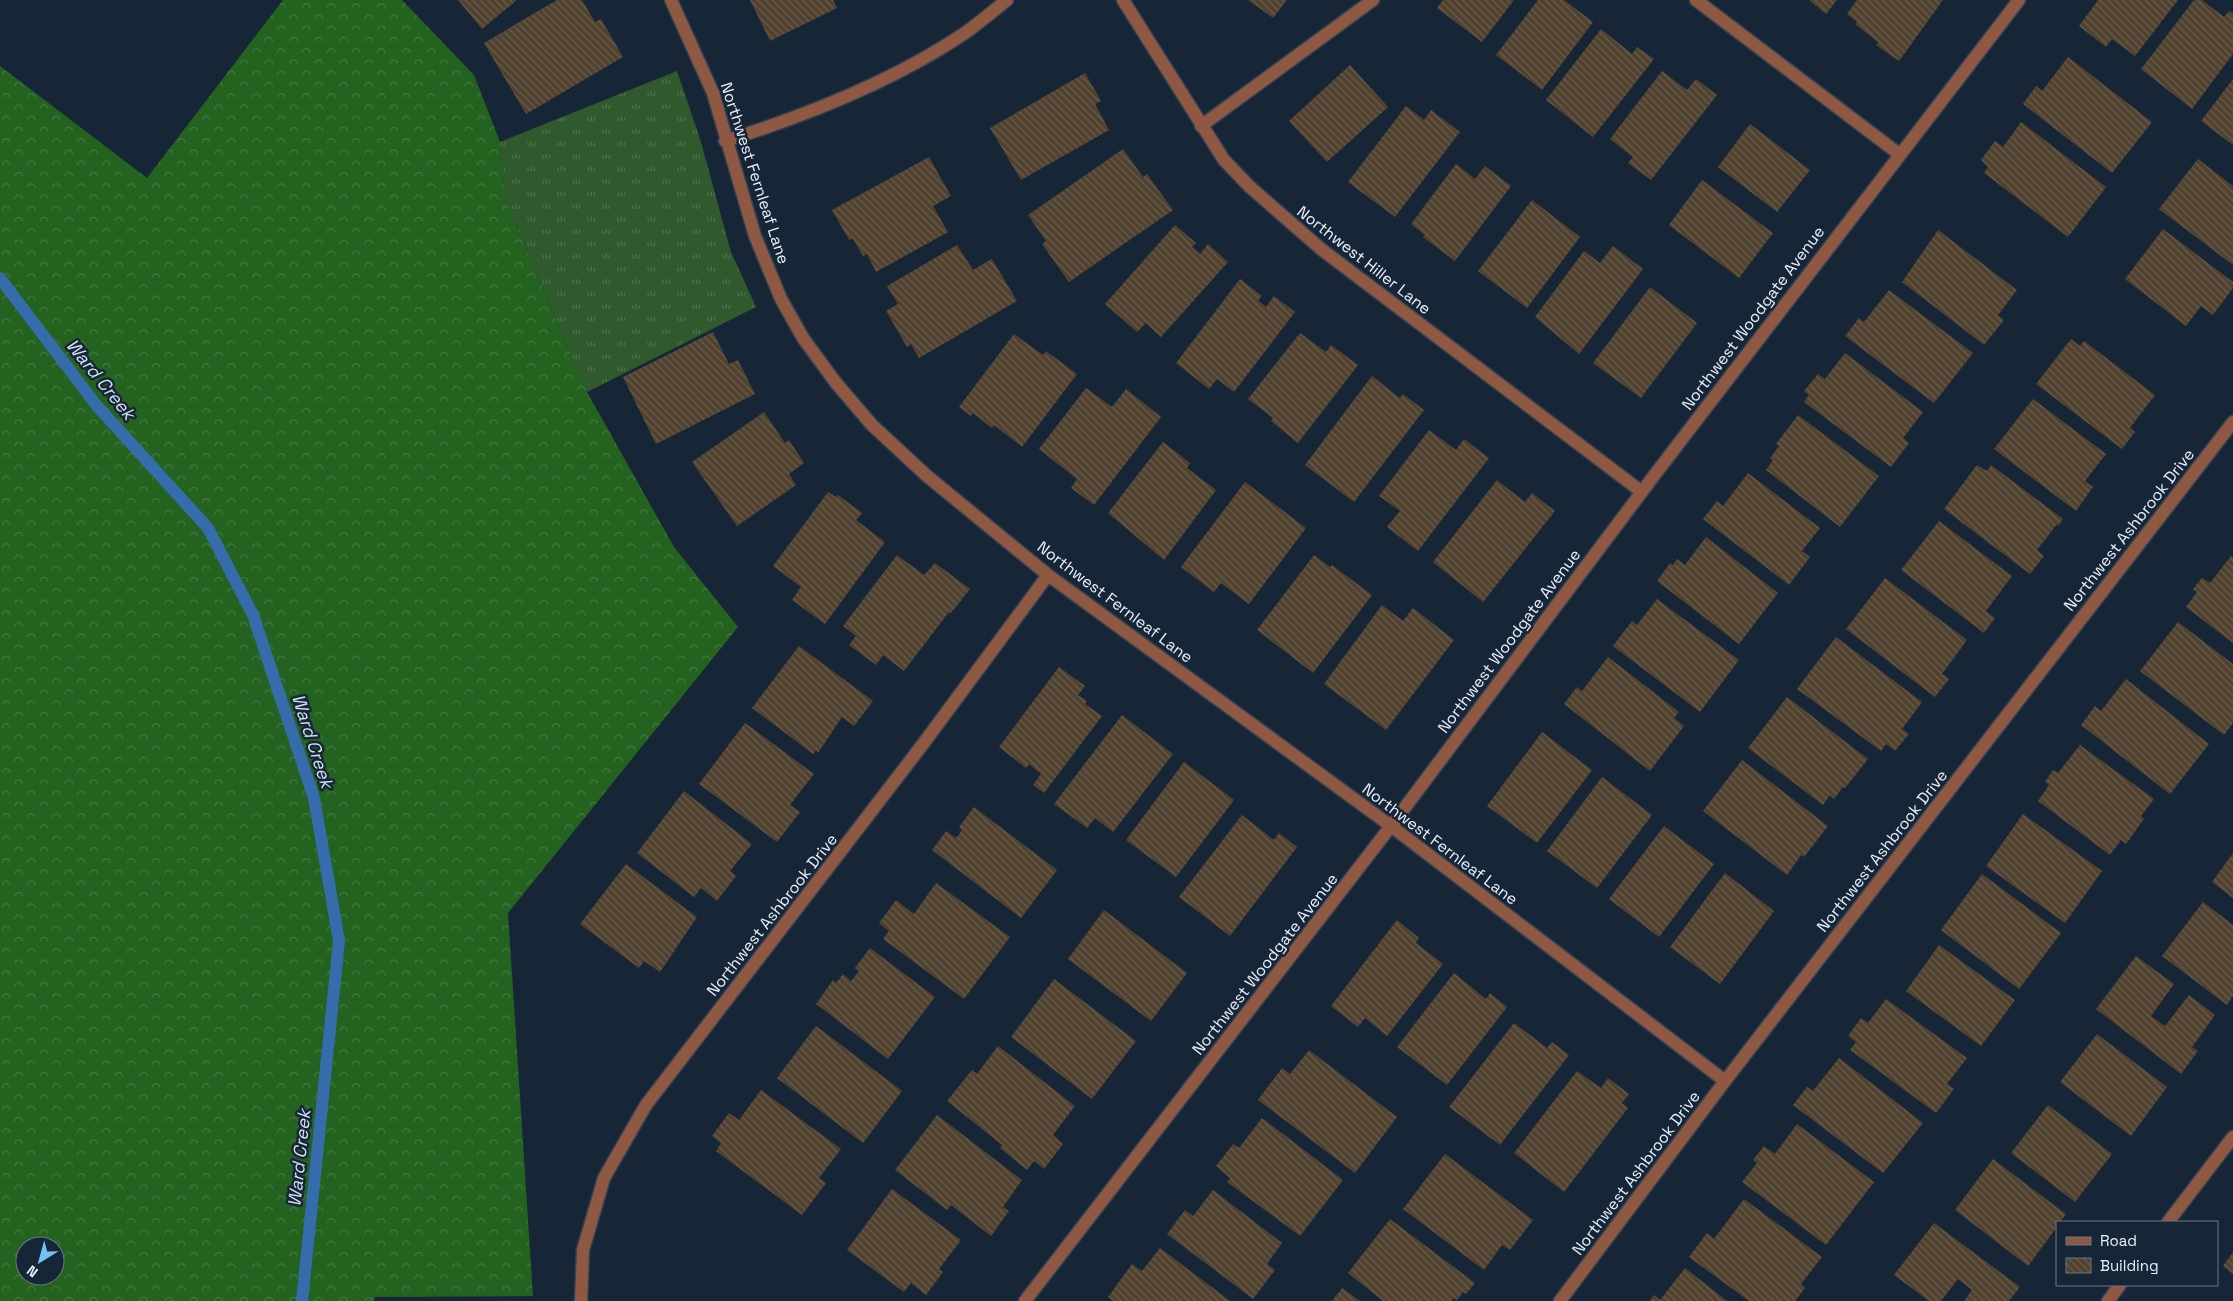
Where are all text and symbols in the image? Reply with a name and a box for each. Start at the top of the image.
street label: Northwest Fernleaf Lane [716,79,794,267]
street label: Northwest Hiller Lane [1293,201,1435,319]
street label: Northwest Woodgate Avenue [1677,222,1829,414]
water label: Ward Creek [61,334,142,426]
street label: Northwest Ashbrook Drive [2059,445,2199,615]
street label: Northwest Fernleaf Lane [1033,536,1197,668]
street label: Northwest Woodgate Avenue [1433,545,1585,737]
water label: Ward Creek [287,691,340,793]
street label: Northwest Ashbrook Drive [1812,766,1952,936]
street label: Northwest Fernleaf Lane [1358,778,1522,910]
street label: Northwest Ashbrook Drive [702,830,842,1000]
street label: Northwest Woodgate Avenue [1187,869,1343,1059]
street label: Northwest Ashbrook Drive [1567,1087,1705,1259]
water label: Ward Creek [282,1106,316,1208]
legend [2056,1221,2218,1286]
text: Road [2100,1231,2137,1250]
north arrow [15,1236,65,1286]
text: Building [2100,1256,2159,1275]
text: N [23,1261,41,1281]

